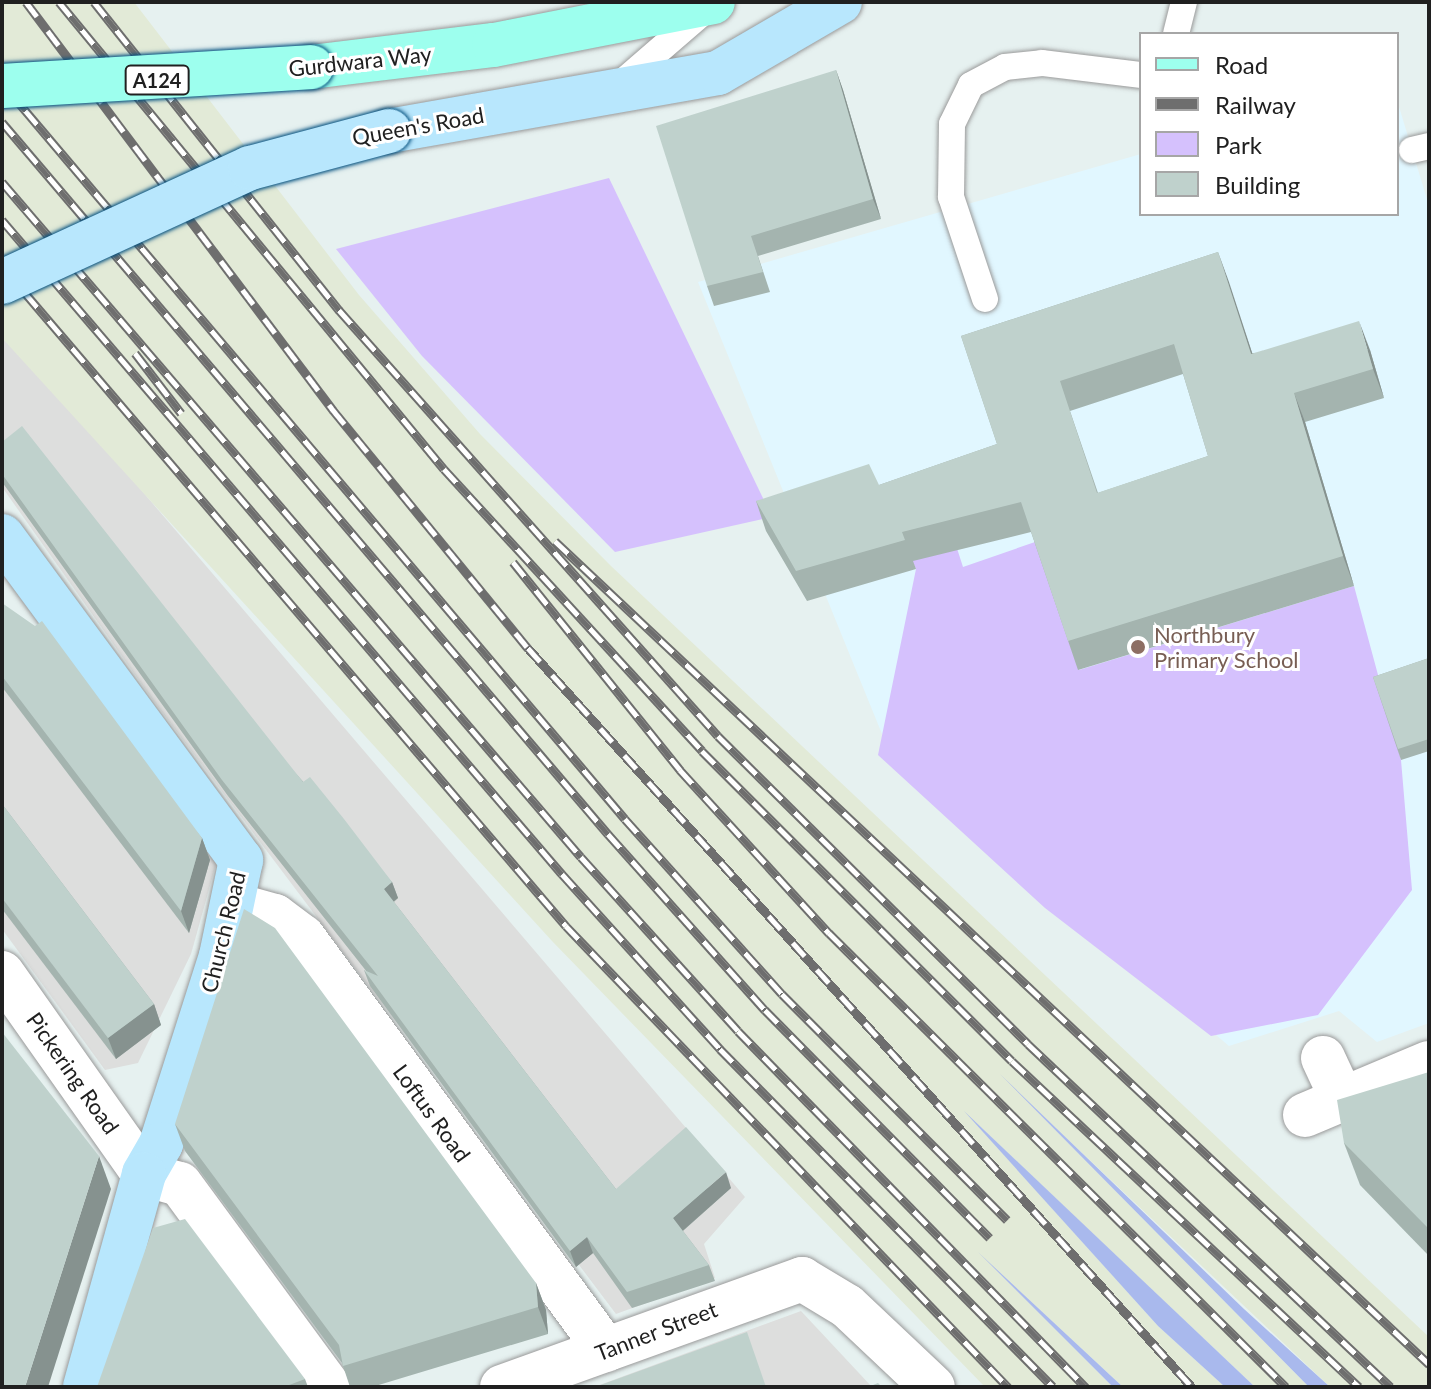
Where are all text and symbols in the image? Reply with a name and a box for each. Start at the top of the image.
legend [1139,32,1399,216]
street label: Gurdwara Way [287,40,433,82]
text: Road [1215,50,1268,79]
road number: A124 [123,64,191,96]
text: Railway [1215,90,1296,119]
street label: Queen's Road [350,101,486,151]
text: Park [1215,130,1262,159]
text: Building [1215,170,1300,199]
place label: Northbury Primary School [1154,621,1299,672]
marker: Northbury Primary School [1129,638,1147,656]
street label: Church Road [195,869,251,995]
street label: Pickering Road [21,1007,125,1139]
street label: Loftus Road [388,1059,476,1167]
street label: Tanner Street [591,1296,721,1366]

